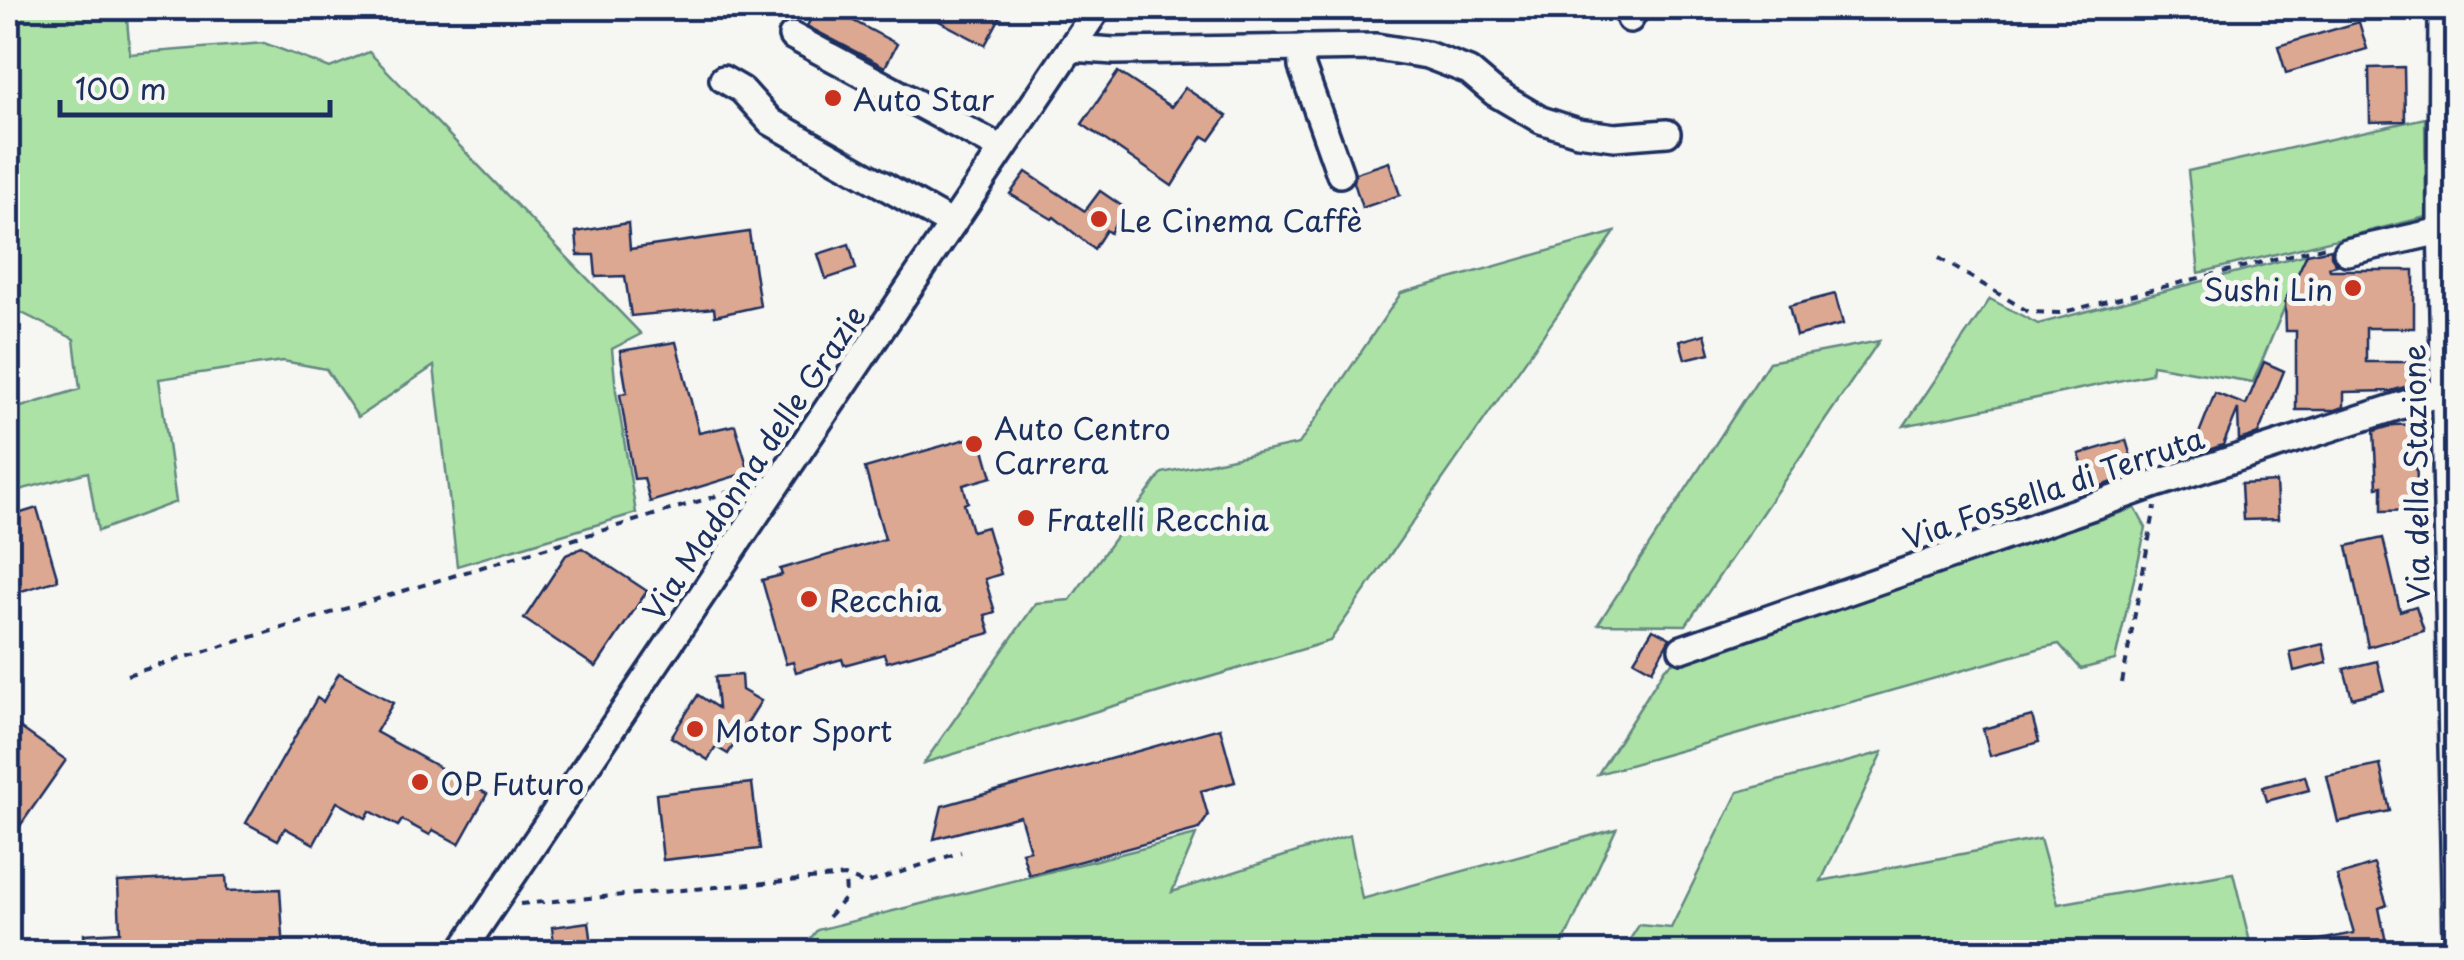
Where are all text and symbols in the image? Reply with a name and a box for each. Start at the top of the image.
scale bar [60,55,330,117]
text: 100 m [75,65,167,110]
place label: Auto Star [853,76,994,121]
marker: Auto Star [822,87,844,109]
place label: Le Cinema Caffè [1119,197,1363,242]
marker: Le Cinema Caffè [1088,208,1110,230]
place label: Sushi Lin [2203,266,2333,311]
marker: Sushi Lin [2342,277,2364,299]
street label: Via Madonna delle Grazie [630,295,876,629]
street label: Via della Stazione [2390,344,2440,604]
place label: Auto Centro Carrera [994,405,1171,484]
street label: Via Fossella di Terruta [1896,414,2210,560]
marker: Auto Centro Carrera [963,433,985,455]
place label: Fratelli Recchia [1046,496,1269,541]
marker: Fratelli Recchia [1015,507,1037,529]
place label: Recchia [829,577,942,622]
marker: Recchia [798,588,820,610]
place label: Motor Sport [715,707,892,752]
marker: Motor Sport [684,718,706,740]
place label: OP Futuro [440,760,584,805]
marker: OP Futuro [409,771,431,793]

